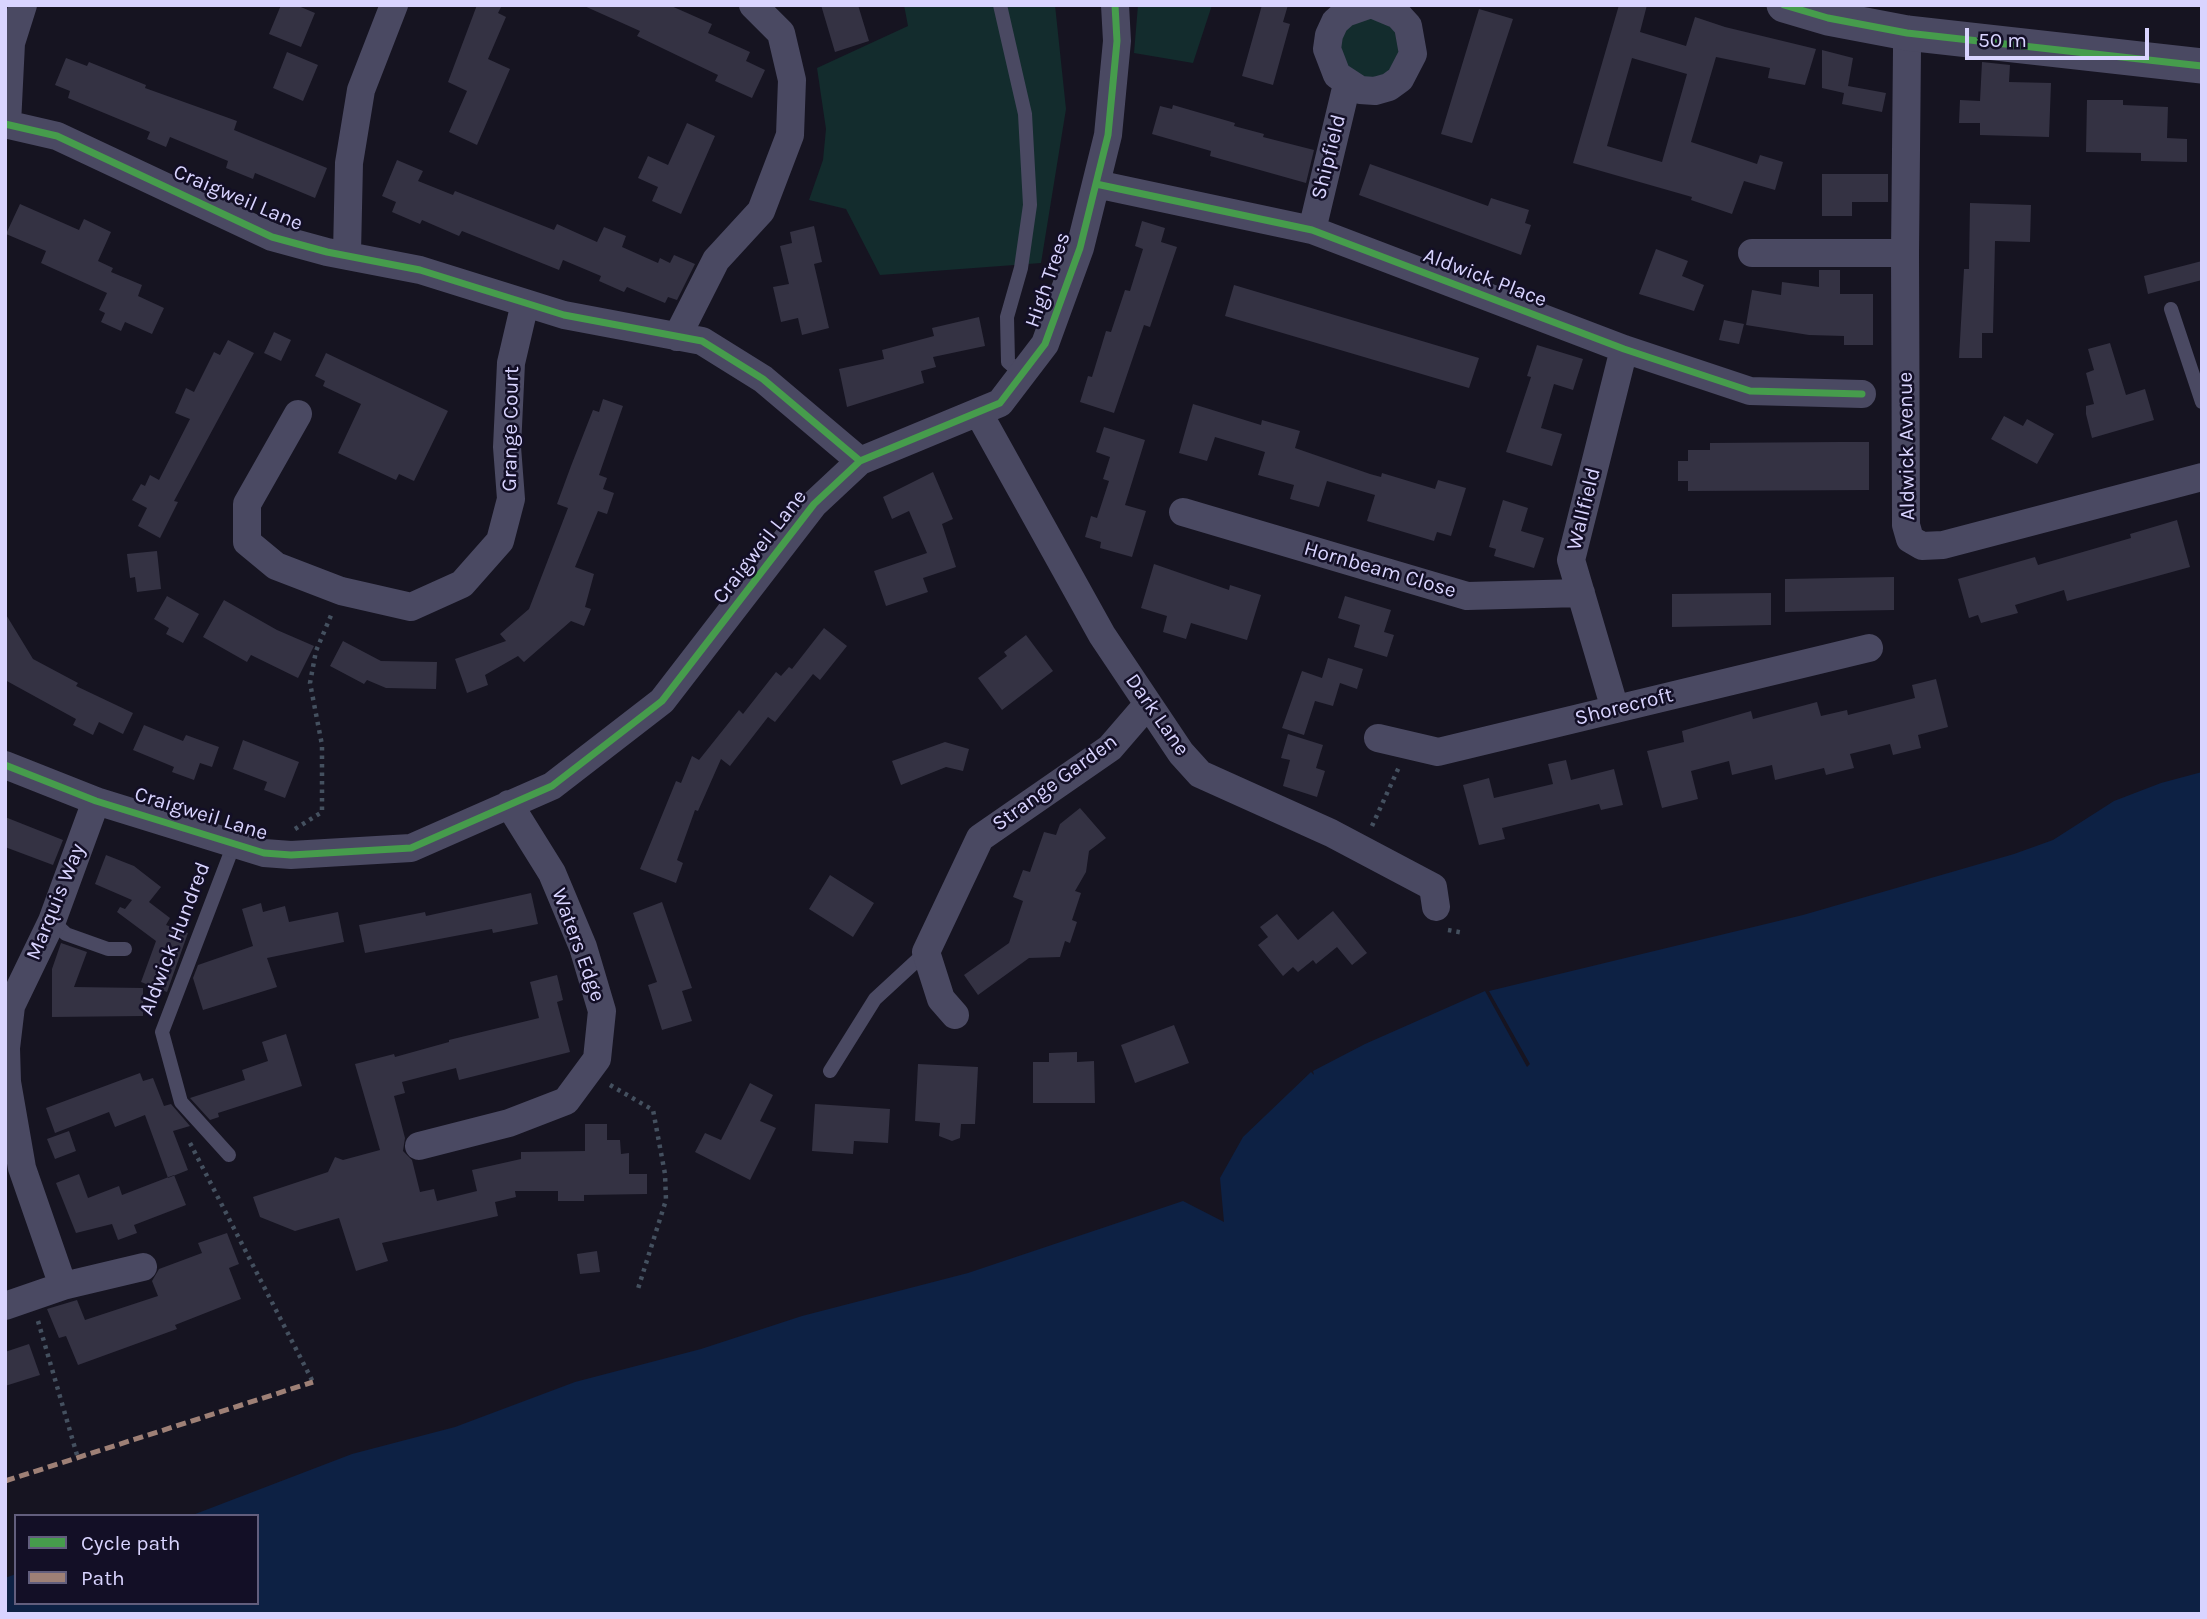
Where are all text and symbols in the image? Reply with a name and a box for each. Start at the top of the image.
scale bar [1969,14,2153,58]
text: 50 m [1978,28,2027,52]
street label: Shipfield [1306,112,1352,202]
street label: Craigweil Lane [170,159,306,237]
street label: High Trees [1020,229,1076,331]
street label: Aldwick Place [1420,243,1550,313]
street label: Grange Court [497,366,525,492]
street label: Aldwick Avenue [1893,371,1921,521]
street label: Wallfield [1562,465,1606,553]
street label: Craigweil Lane [708,485,812,609]
street label: Hornbeam Close [1301,536,1459,604]
street label: Dark Lane [1120,669,1194,761]
street label: Shorecroft [1572,683,1676,731]
street label: Strange Garden [987,729,1123,837]
street label: Craigweil Lane [131,782,271,846]
street label: Marquis Way [21,840,91,964]
street label: Aldwick Hundred [134,859,216,1019]
street label: Waters Edge [546,885,610,1005]
legend [14,1514,259,1605]
text: Cycle path [81,1531,181,1555]
text: Path [81,1566,125,1590]

